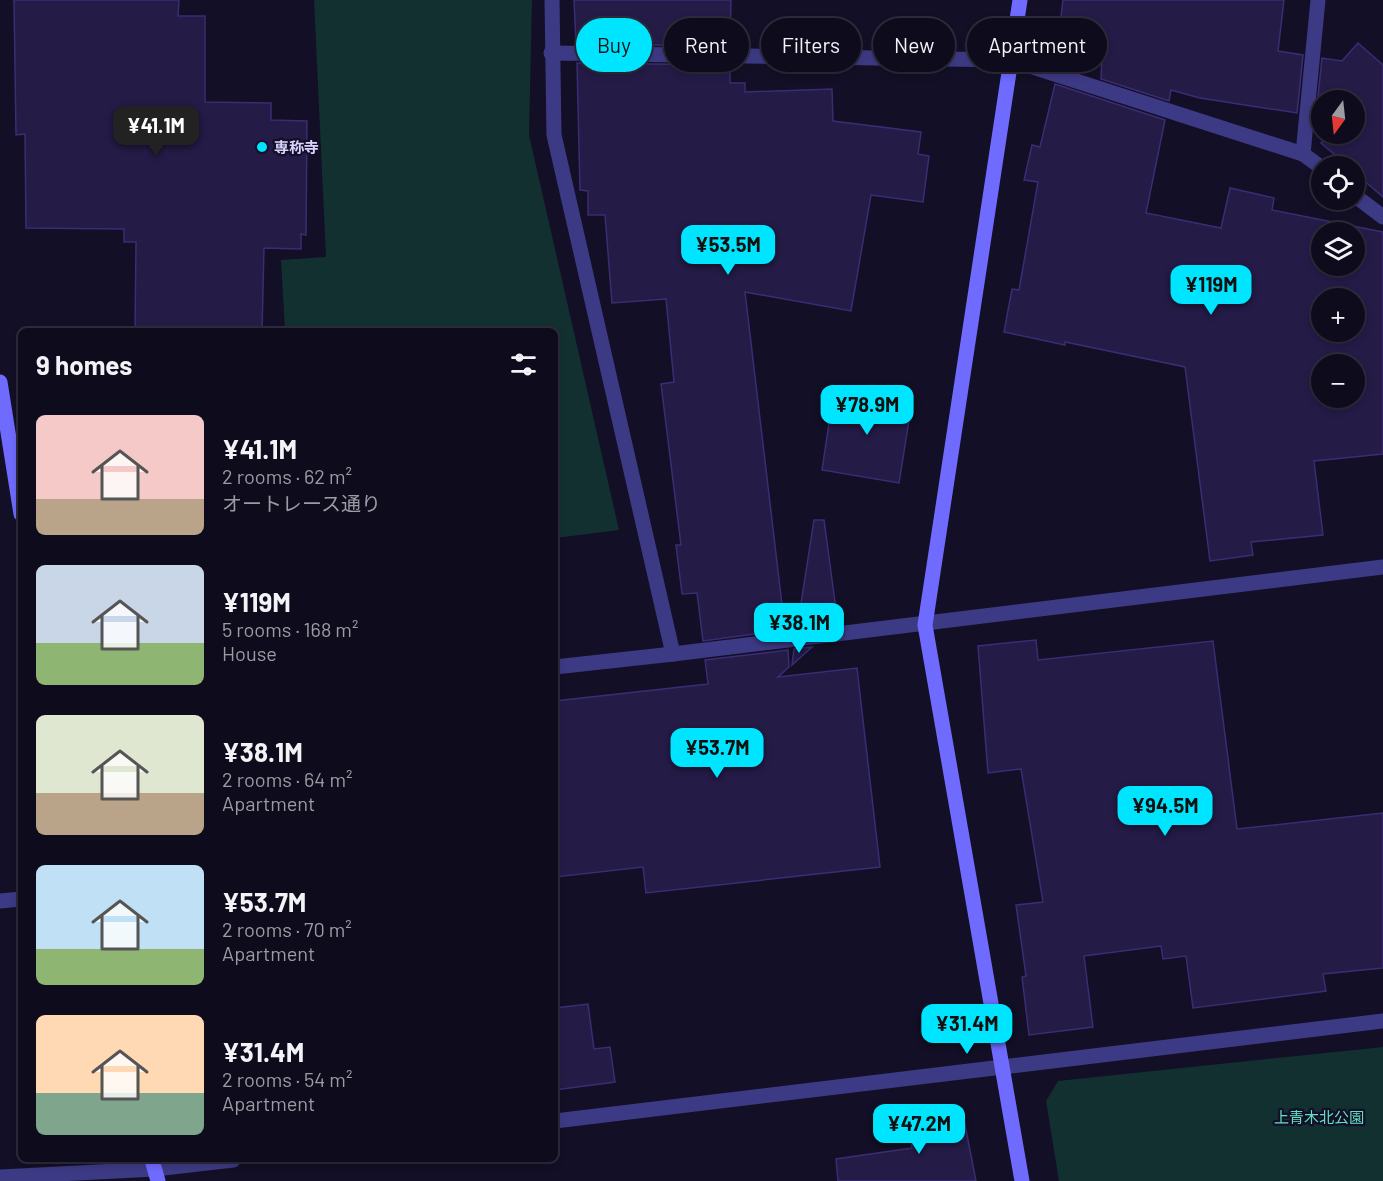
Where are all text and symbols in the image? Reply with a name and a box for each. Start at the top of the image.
chip: Buy [576,18,652,72]
chip: Rent [664,18,749,72]
chip: Filters [761,18,861,72]
chip: New [873,18,955,72]
chip: Apartment [967,18,1107,72]
north arrow [1311,90,1365,144]
map controls [1311,90,1365,408]
pin: ¥41.1M [107,106,205,157]
text: ¥41.1M [127,113,185,137]
place label: 専称寺 [274,138,319,156]
marker: 専称寺 [255,140,269,154]
button: locate [1311,156,1365,210]
button: layers [1311,222,1365,276]
pin: ¥53.5M [679,225,777,276]
text: ¥53.5M [695,232,761,256]
pin: ¥119M [1169,265,1253,316]
text: ¥119M [1185,272,1237,296]
button: + [1311,288,1365,342]
icon: filters [507,348,540,381]
text: 9 homes [36,349,132,380]
button: − [1311,354,1365,408]
pin: ¥78.9M [818,385,916,436]
text: ¥78.9M [835,392,899,416]
text: ¥41.1M [222,433,297,464]
icon: home [84,439,156,511]
text: 2 rooms · 62 m² [222,464,352,488]
text: オートレース通り [222,491,381,515]
text: ¥119M [222,586,291,617]
icon: home [84,589,156,661]
pin: ¥38.1M [750,603,848,654]
text: ¥38.1M [768,610,830,634]
text: 5 rooms · 168 m² [222,617,358,641]
text: House [222,641,277,665]
pin: ¥53.7M [668,728,766,779]
text: ¥53.7M [685,735,749,759]
text: ¥38.1M [222,736,303,767]
icon: home [84,739,156,811]
text: 2 rooms · 64 m² [222,767,352,791]
pin: ¥94.5M [1116,786,1214,837]
text: Apartment [222,791,315,815]
text: ¥94.5M [1132,793,1198,817]
text: ¥53.7M [222,886,306,917]
icon: home [84,889,156,961]
text: 2 rooms · 70 m² [222,917,352,941]
text: Apartment [222,941,315,965]
pin: ¥31.4M [918,1004,1016,1055]
text: ¥31.4M [935,1011,999,1035]
text: ¥31.4M [222,1036,304,1067]
icon: home [84,1039,156,1111]
text: 2 rooms · 54 m² [222,1067,352,1091]
text: Apartment [222,1091,315,1115]
pin: ¥47.2M [870,1104,968,1155]
park label: 上青木北公園 [1274,1108,1364,1126]
text: ¥47.2M [887,1111,951,1135]

